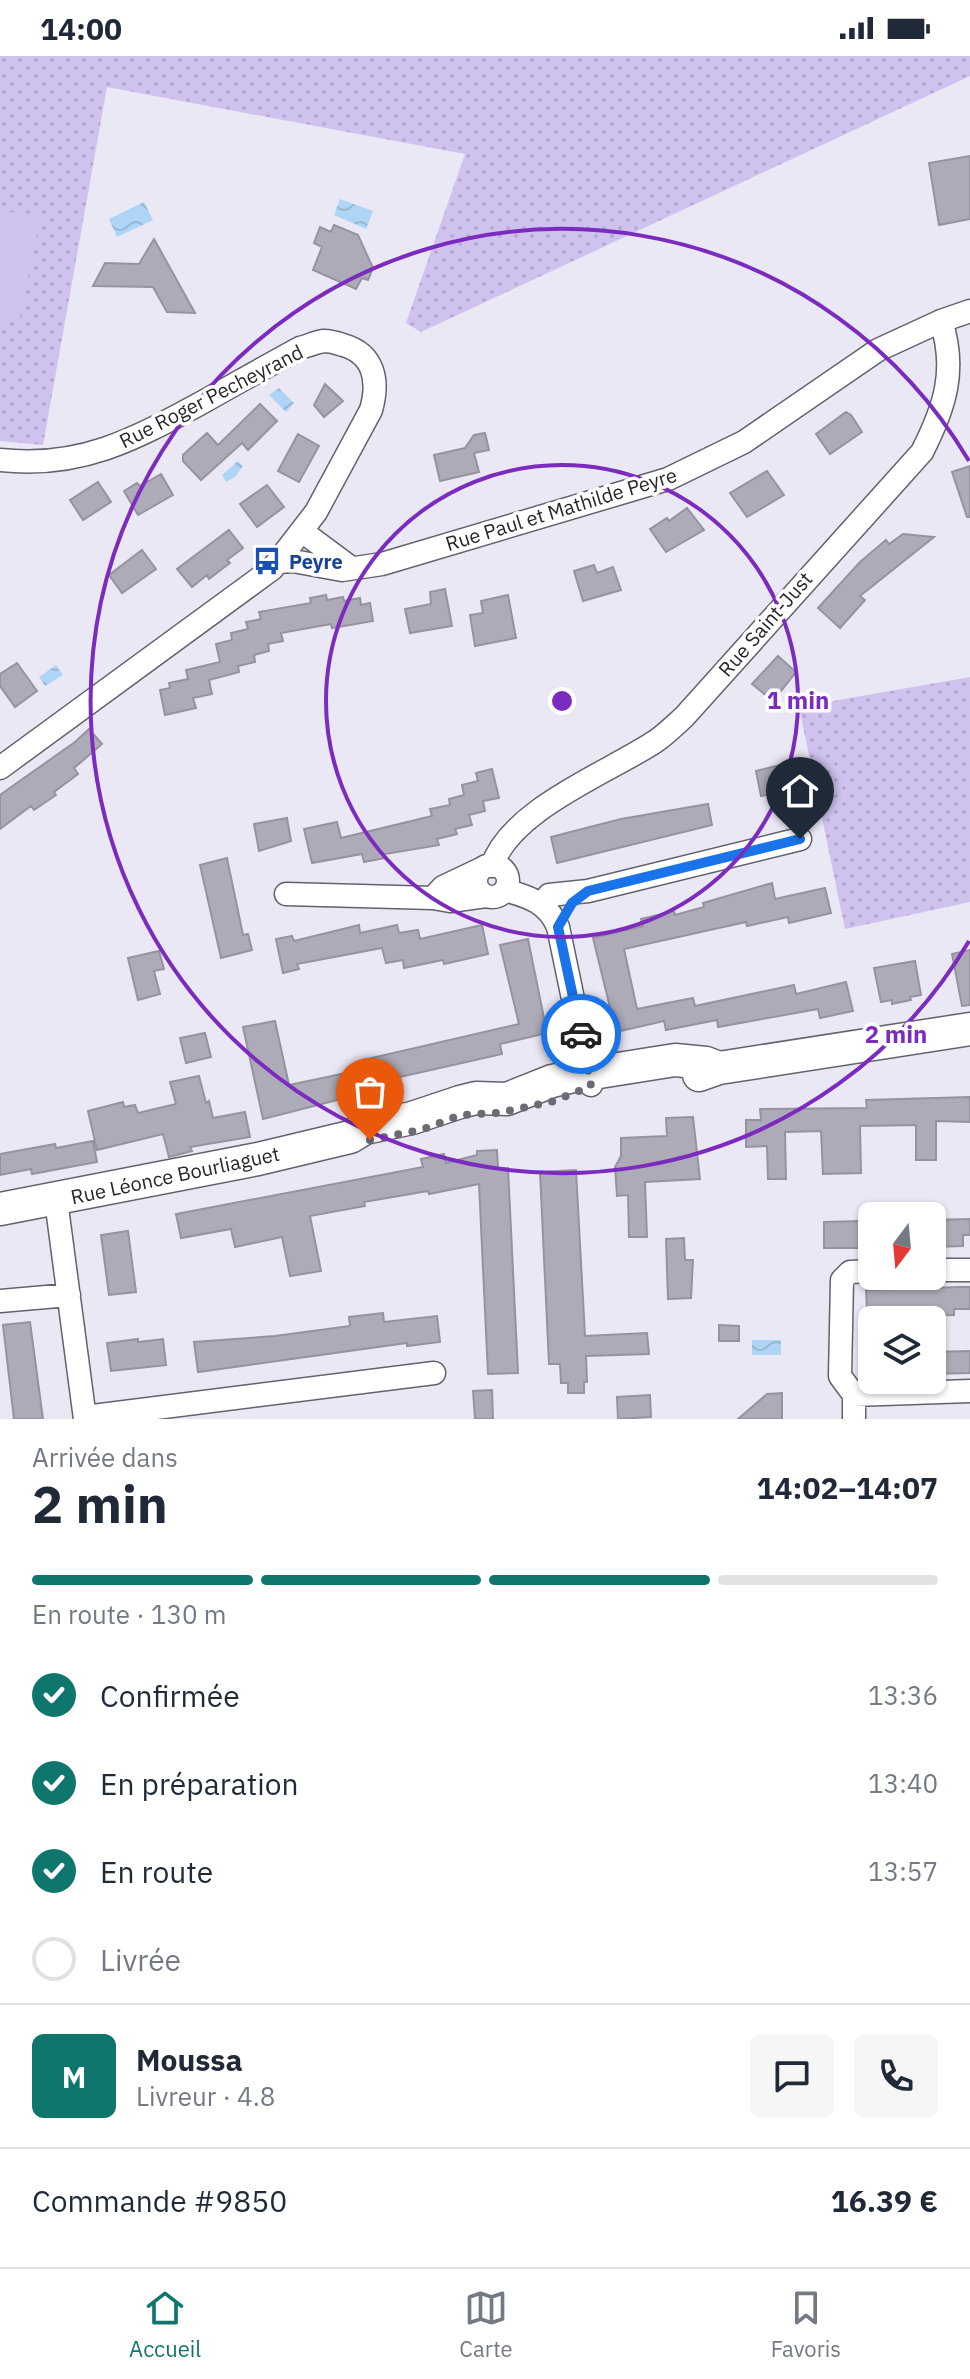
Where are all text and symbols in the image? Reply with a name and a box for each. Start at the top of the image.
text: 14:00 [40,9,122,48]
street label: Rue Roger Pecheyrand [114,338,308,454]
street label: Rue Paul et Mathilde Peyre [442,461,680,557]
bus stop icon: Peyre [252,546,282,576]
place label: Peyre [289,548,343,575]
street label: Rue Saint-Just [712,566,818,682]
text: 1 min [767,684,829,716]
centre of rings [548,687,576,715]
pin [766,757,834,839]
icon: home [778,769,822,813]
courier [541,994,621,1074]
icon: car [559,1012,603,1056]
text: 2 min [865,1018,927,1050]
pin [336,1058,404,1140]
icon: bag [348,1070,392,1114]
street label: Rue Léonce Bourliaguet [68,1140,282,1210]
north arrow [858,1202,946,1290]
map controls [858,1202,946,1394]
button: layers [858,1306,946,1394]
text: Arrivée dans [32,1440,178,1474]
text: 14:02–14:07 [757,1468,938,1507]
text: 2 min [32,1470,168,1537]
text: En route · 130 m [32,1597,226,1631]
icon: check [32,1673,76,1717]
text: Confirmée [100,1676,240,1715]
text: 13:36 [868,1678,938,1712]
icon: check [32,1761,76,1805]
text: En préparation [100,1764,299,1803]
text: 13:40 [868,1766,938,1800]
icon: check [32,1849,76,1893]
text: En route [100,1852,213,1891]
text: 13:57 [868,1854,938,1888]
text: Livrée [100,1940,181,1979]
button: chat [750,2034,834,2118]
button: phone [854,2034,938,2118]
text: Moussa [136,2040,242,2079]
text: M [62,2057,86,2096]
text: Livreur · 4.8 [136,2079,275,2113]
text: Commande #9850 [32,2181,287,2220]
text: 16.39 € [831,2181,938,2220]
tab: Accueil [129,2286,201,2363]
tab: Carte [459,2286,513,2363]
tab: Favoris [771,2286,841,2363]

